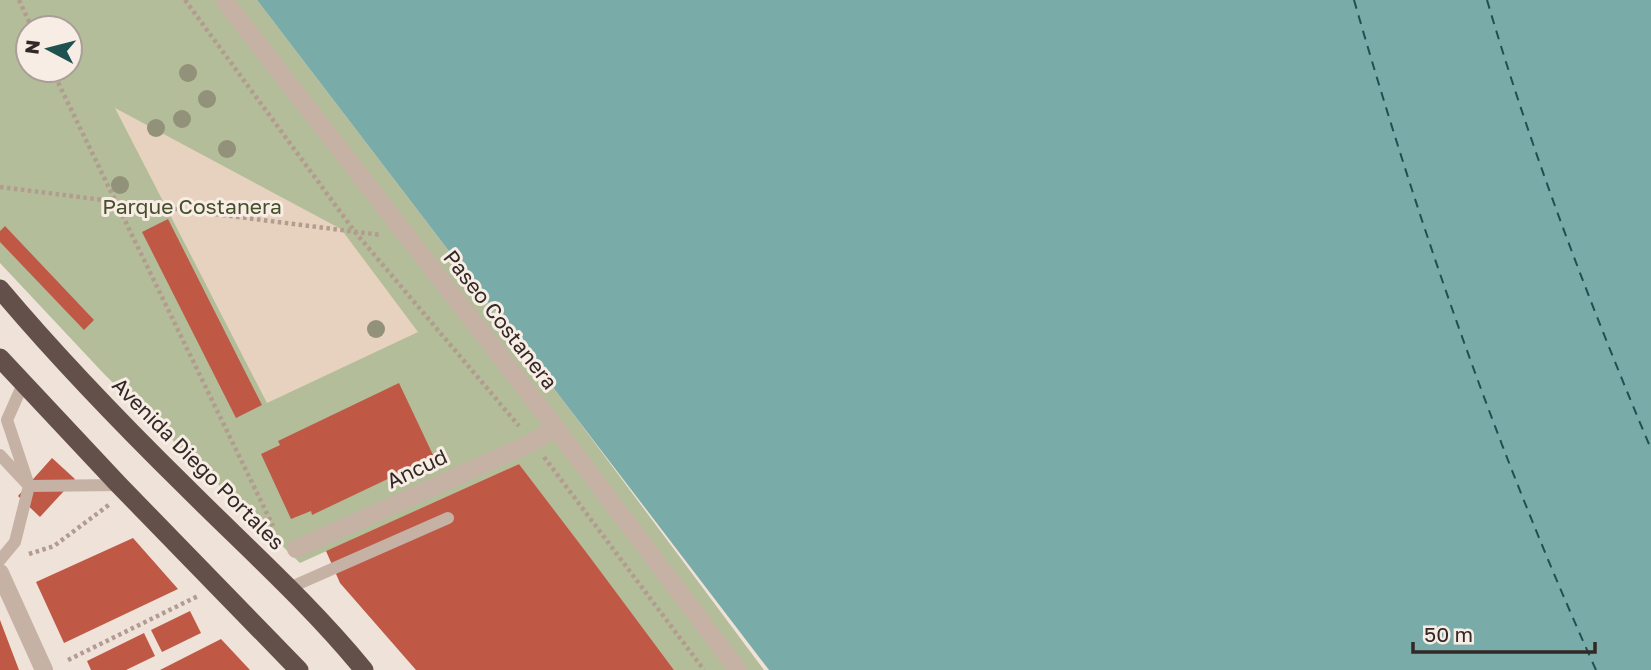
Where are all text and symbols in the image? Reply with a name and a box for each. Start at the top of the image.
north arrow [14,14,84,84]
text: N [19,38,44,55]
park label: Parque Costanera [102,193,282,219]
street label: Paseo Costanera [438,244,563,394]
street label: Avenida Diego Portales [107,372,290,555]
street label: Ancud [382,443,451,493]
scale bar [1413,610,1595,654]
text: 50 m [1424,621,1473,647]

